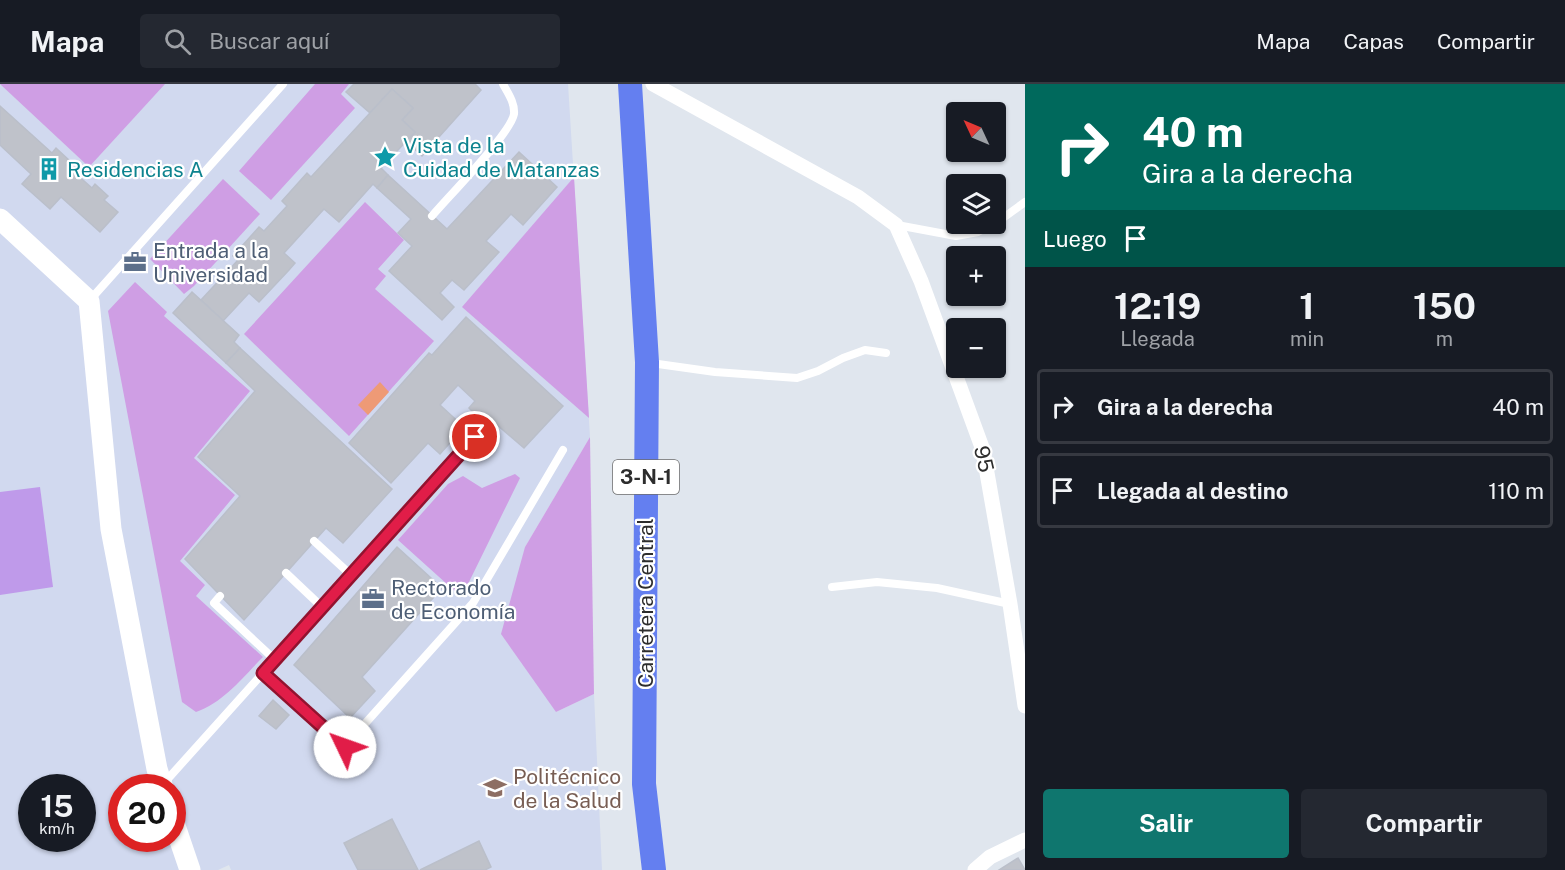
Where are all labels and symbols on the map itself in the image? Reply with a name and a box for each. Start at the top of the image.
north arrow [946,102,1006,162]
place label: Vista de la Cuidad de Matanzas [403,133,600,182]
place icon: Vista de la Cuidad de Matanzas [372,144,398,170]
building icon: Residencias A [36,156,62,182]
place label: Residencias A [67,157,204,182]
place label: Entrada a la Universidad [153,238,269,287]
office icon: Entrada a la Universidad [122,249,148,275]
pin [449,411,500,462]
street label: 95 [969,443,999,475]
road number: 3-N-1 [613,460,679,494]
street label: Carretera Central [633,518,658,688]
place label: Rectorado de Economía [391,575,515,624]
office icon: Rectorado de Economía [360,586,386,612]
position arrow [313,715,377,779]
place label: Politécnico de la Salud [513,764,622,813]
speed limit sign: 20 [108,774,186,852]
school or university icon: Politécnico de la Salud [482,775,508,801]

